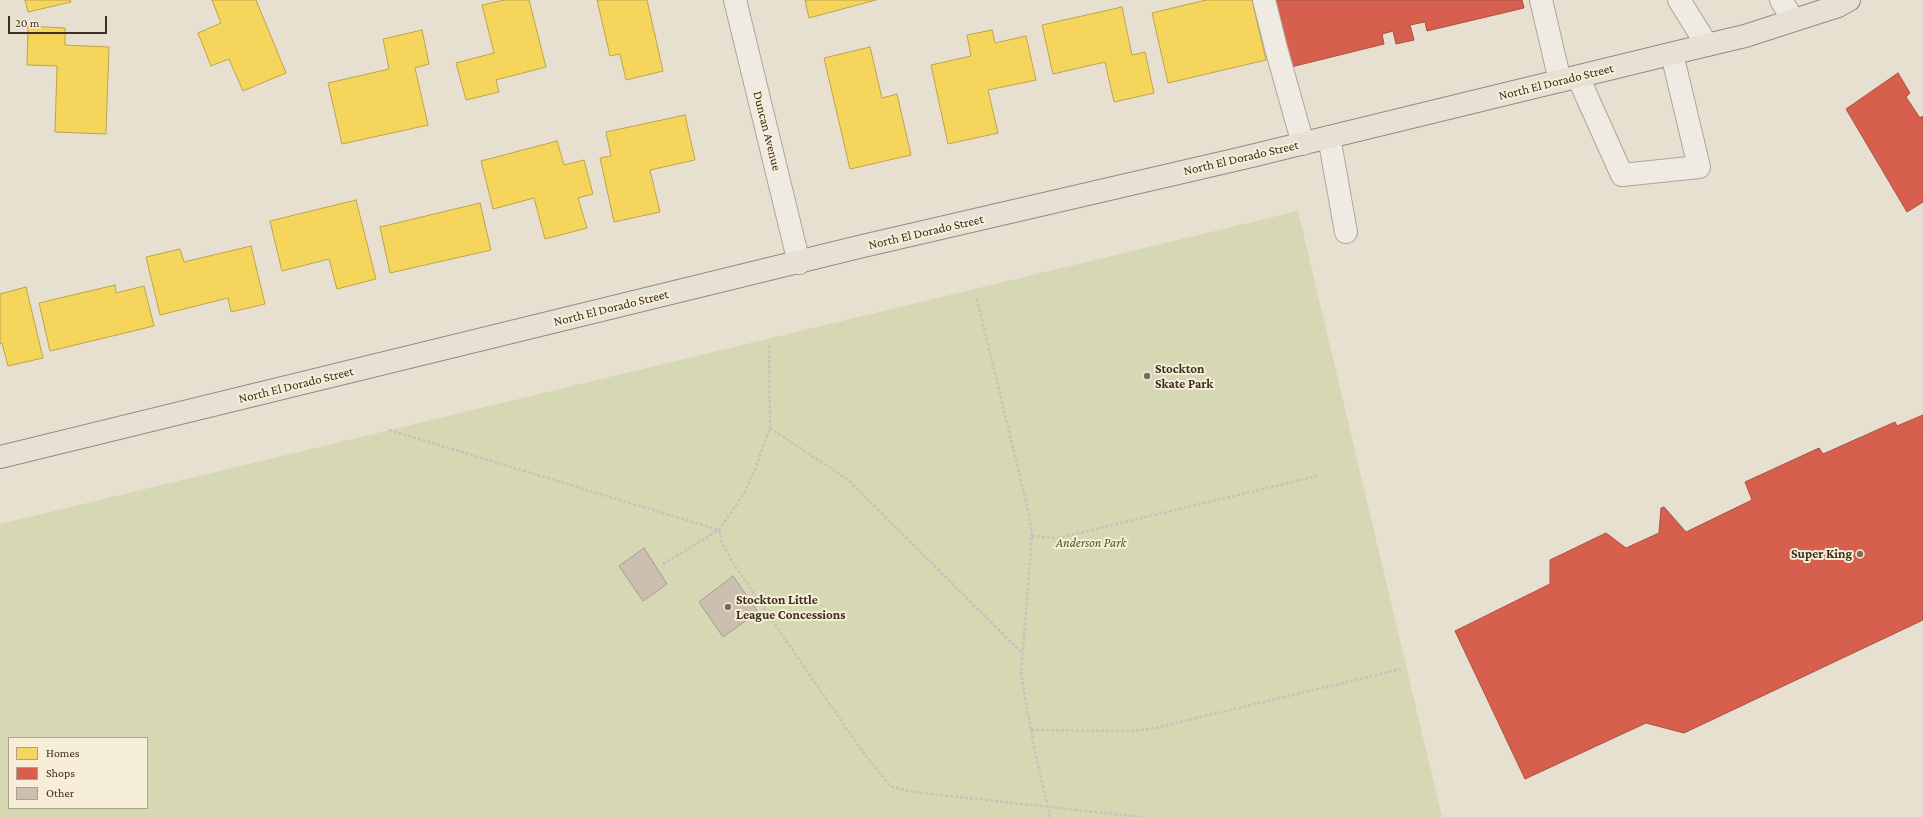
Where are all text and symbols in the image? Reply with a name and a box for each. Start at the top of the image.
scale bar [10,8,109,34]
text: 20 m [15,16,39,30]
street label: North El Dorado Street [1497,60,1615,104]
street label: Duncan Avenue [750,89,784,173]
street label: North El Dorado Street [1182,137,1300,179]
street label: North El Dorado Street [867,211,985,253]
street label: North El Dorado Street [552,286,670,330]
place label: Stockton Skate Park [1155,361,1213,392]
street label: North El Dorado Street [237,363,355,407]
marker: Stockton Skate Park [1142,371,1152,381]
park label: Anderson Park [1056,535,1126,551]
place label: Super King [1791,546,1852,562]
marker: Super King [1855,549,1865,559]
place label: Stockton Little League Concessions [736,592,846,623]
marker: Stockton Little League Concessions [723,602,733,612]
legend [8,737,148,809]
text: Homes [46,746,79,760]
text: Shops [46,766,75,780]
text: Other [46,786,74,800]

